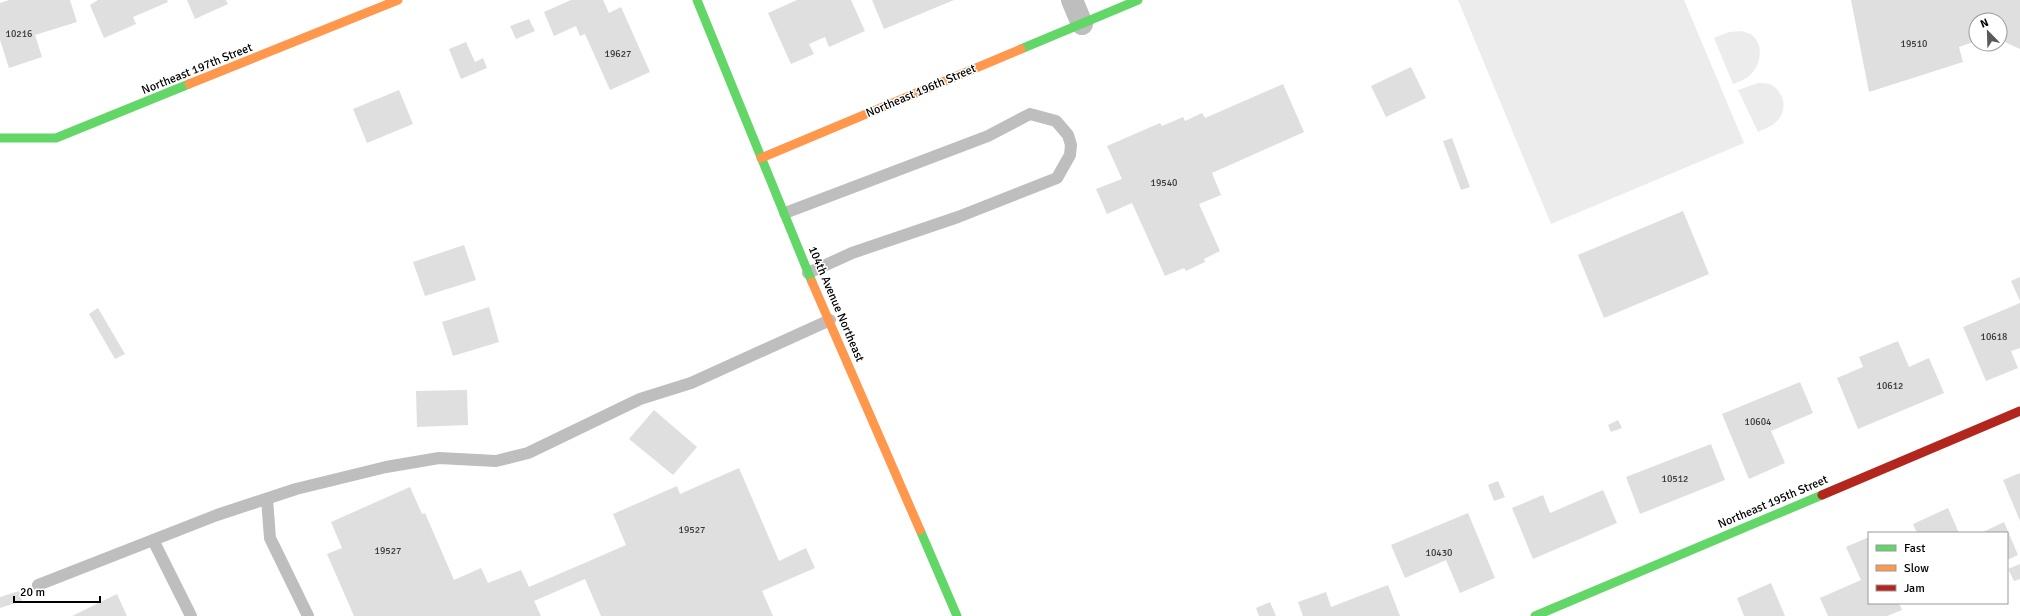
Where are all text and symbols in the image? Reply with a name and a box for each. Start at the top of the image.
north arrow [1968,12,2008,52]
text: N [1978,16,1990,31]
house number: 10216 [5,28,33,40]
house number: 19510 [1900,38,1928,50]
street label: Northeast 197th Street [139,40,255,98]
house number: 19627 [604,48,632,60]
street label: Northeast 196th Street [864,61,978,121]
house number: 19540 [1150,177,1178,189]
street label: 104th Avenue Northeast [805,244,867,364]
house number: 10618 [1980,331,2008,343]
house number: 10612 [1876,380,1904,392]
house number: 10604 [1744,416,1772,428]
street label: Northeast 195th Street [1716,472,1830,532]
house number: 10512 [1661,473,1689,485]
house number: 19527 [678,524,706,536]
legend [1868,532,2008,604]
text: Fast [1904,541,1925,556]
house number: 19527 [374,545,402,557]
house number: 10430 [1425,547,1453,559]
text: Slow [1904,561,1929,576]
scale bar [14,578,100,604]
text: Jam [1904,581,1925,596]
text: 20 m [20,585,45,600]

